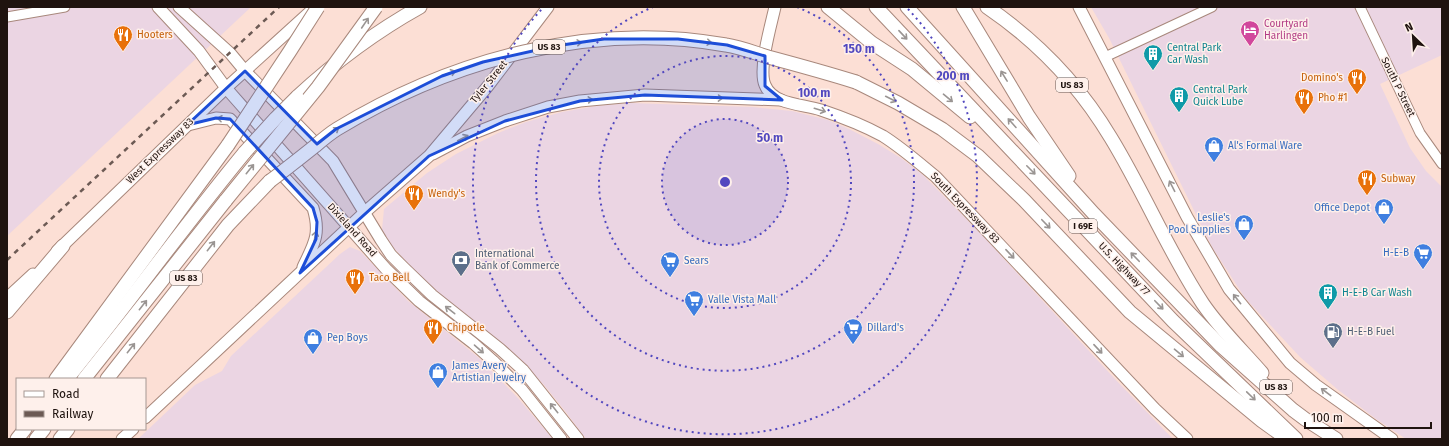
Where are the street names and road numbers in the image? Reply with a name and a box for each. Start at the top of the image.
road number: US 83 [533,40,565,54]
street label: South P Street [1378,55,1418,119]
street label: Tyler Street [468,58,510,106]
road number: US 83 [1056,78,1088,92]
street label: West Expressway 83 [124,116,196,186]
street label: South Expressway 83 [928,170,1002,246]
street label: Dixieland Road [325,201,379,259]
road number: I 69E [1069,219,1097,233]
street label: U.S. Highway 77 [1096,240,1153,298]
road number: US 83 [170,271,202,285]
road number: US 83 [1260,380,1292,394]

